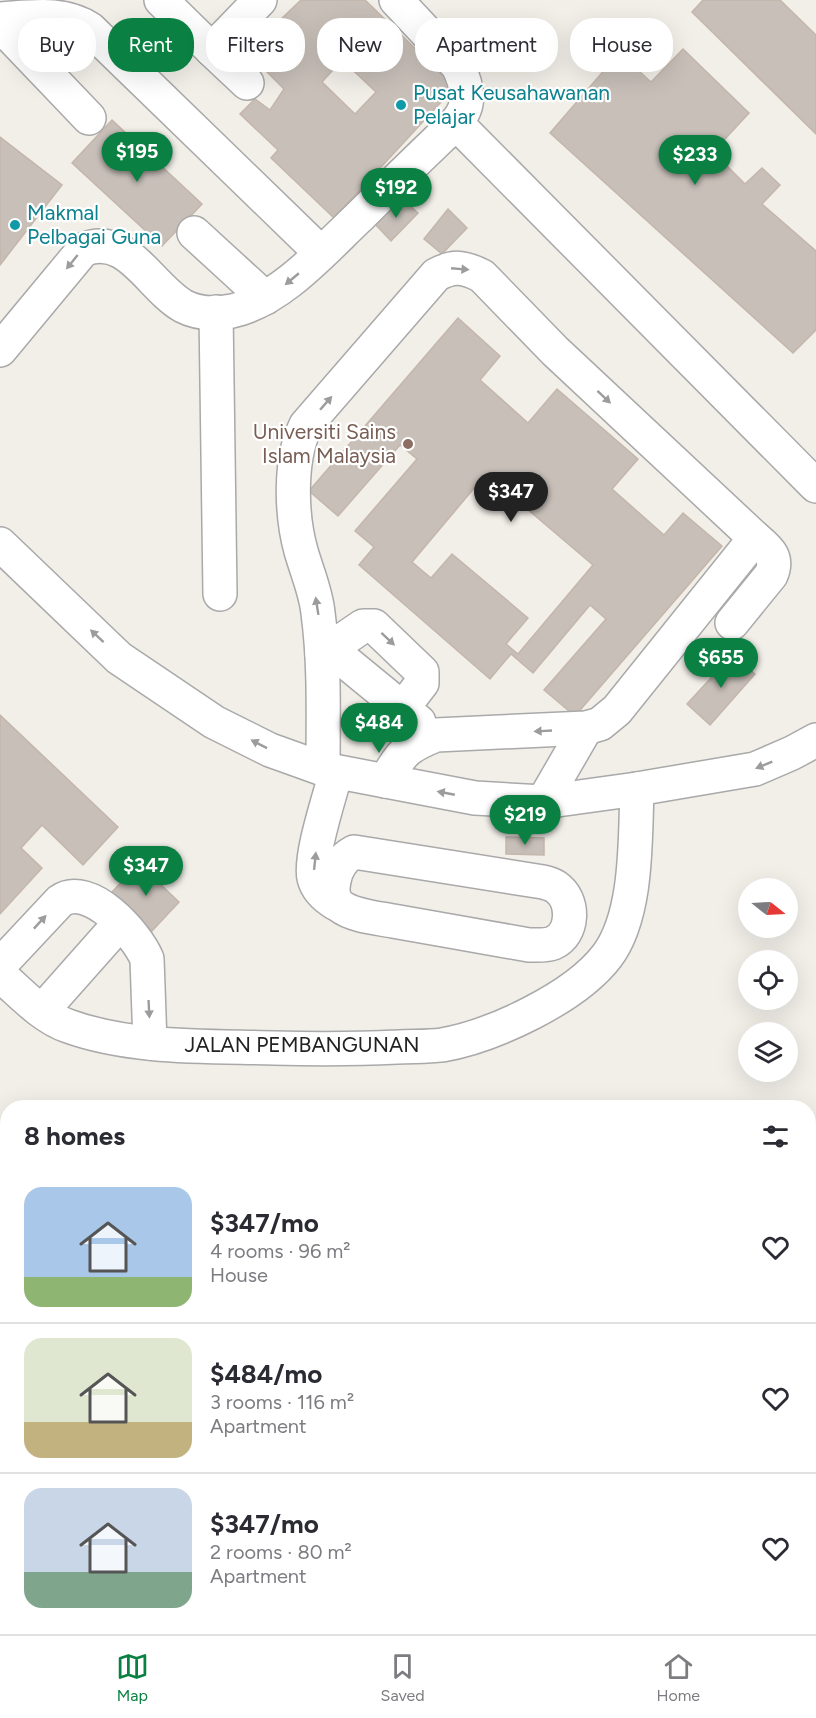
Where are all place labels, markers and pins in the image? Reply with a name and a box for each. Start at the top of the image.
place label: Pusat Keusahawanan Pelajar [413,80,610,129]
marker: Pusat Keusahawanan Pelajar [394,98,408,112]
pin: $195 [101,132,173,183]
pin: $233 [659,135,731,186]
pin: $192 [360,168,432,219]
place label: Makmal Pelbagai Guna [27,200,161,249]
marker: Makmal Pelbagai Guna [8,218,22,232]
place label: Universiti Sains Islam Malaysia [253,419,396,468]
marker: Universiti Sains Islam Malaysia [401,437,415,451]
pin: $347 [475,472,547,523]
pin: $655 [685,638,757,689]
pin: $484 [343,703,415,754]
pin: $219 [489,795,561,846]
pin: $347 [110,846,182,897]

